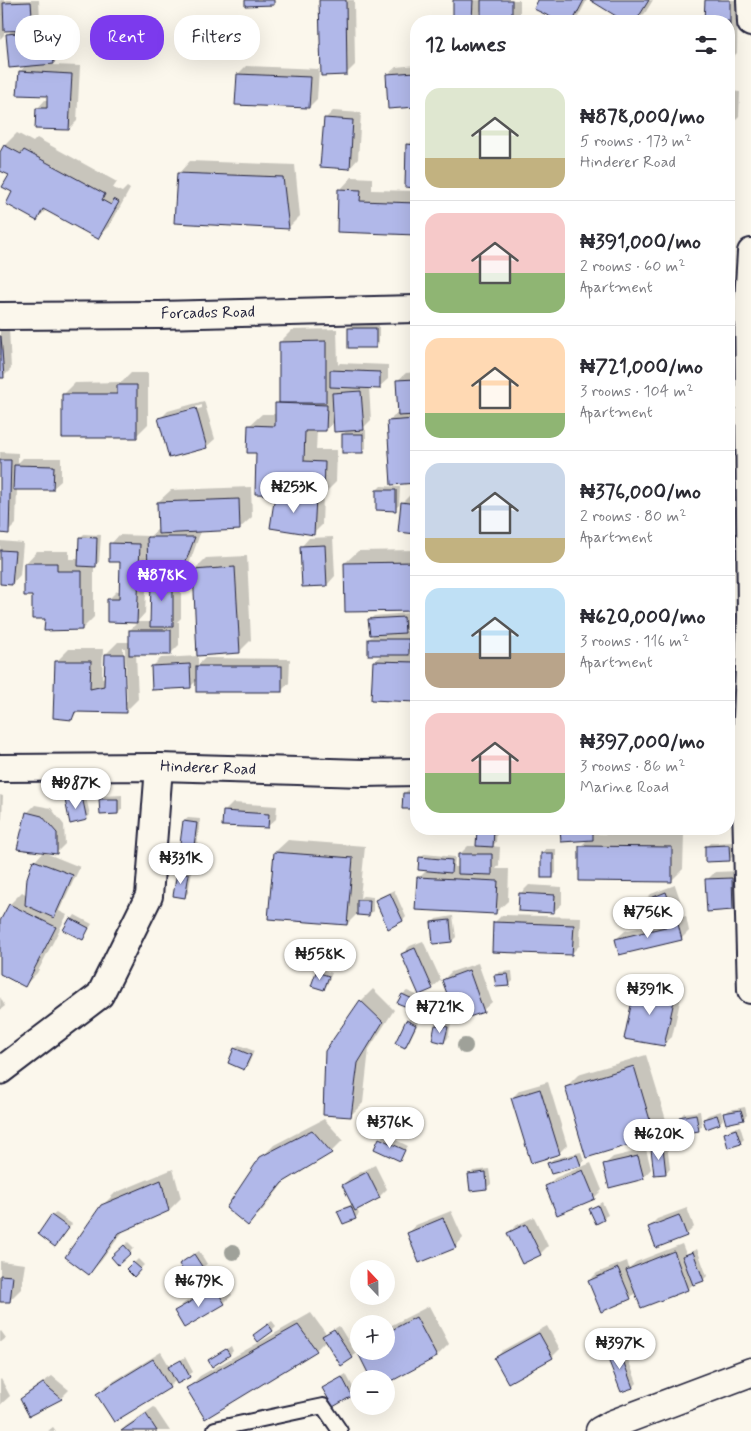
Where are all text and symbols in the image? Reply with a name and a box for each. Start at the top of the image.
chip: Buy [15,15,80,60]
chip: Rent [90,15,164,60]
chip: Filters [174,15,260,60]
text: 12 homes [425,31,506,59]
icon: filters [692,31,720,59]
text: ₦878,000/mo [580,103,705,131]
icon: home [465,108,525,168]
text: 5 rooms · 173 m² [580,131,692,152]
text: Hinderer Road [580,152,676,173]
text: ₦391,000/mo [580,228,701,256]
icon: home [465,233,525,293]
text: 2 rooms · 60 m² [580,256,685,277]
text: Apartment [580,277,653,298]
street label: Forcados Road [161,302,255,324]
text: ₦721,000/mo [580,353,703,381]
icon: home [465,358,525,418]
text: 3 rooms · 104 m² [580,381,693,402]
text: Apartment [580,402,653,423]
pin: ₦253K [259,472,329,514]
text: ₦253K [271,477,317,498]
text: ₦376,000/mo [580,478,701,506]
icon: home [465,483,525,543]
text: 2 rooms · 80 m² [580,506,686,527]
text: Apartment [580,527,653,548]
pin: ₦878K [127,560,197,602]
text: ₦878K [138,565,186,586]
text: ₦620,000/mo [580,603,705,631]
icon: home [465,608,525,668]
text: 3 rooms · 116 m² [580,631,689,652]
text: Apartment [580,652,653,673]
text: ₦397,000/mo [580,728,705,756]
icon: home [465,733,525,793]
street label: Hinderer Road [160,756,256,780]
text: 3 rooms · 86 m² [580,756,685,777]
pin: ₦987K [41,768,111,810]
text: ₦987K [52,773,100,794]
text: Marine Road [580,777,669,798]
pin: ₦331K [146,842,216,885]
text: ₦331K [159,848,203,869]
pin: ₦756K [613,896,683,939]
text: ₦756K [624,902,672,923]
pin: ₦558K [285,938,355,981]
text: ₦558K [295,944,345,965]
pin: ₦391K [615,974,685,1016]
text: ₦391K [627,979,673,1000]
pin: ₦721K [405,992,475,1034]
text: ₦721K [416,997,464,1018]
pin: ₦376K [355,1106,425,1149]
text: ₦376K [367,1112,413,1133]
pin: ₦620K [624,1118,694,1161]
text: ₦620K [634,1124,684,1145]
north arrow [350,1260,395,1305]
map controls [350,1260,395,1415]
pin: ₦679K [164,1266,234,1308]
text: ₦679K [175,1271,223,1292]
button: + [350,1315,395,1360]
pin: ₦397K [585,1328,655,1370]
text: ₦397K [596,1333,644,1354]
button: − [350,1370,395,1415]

